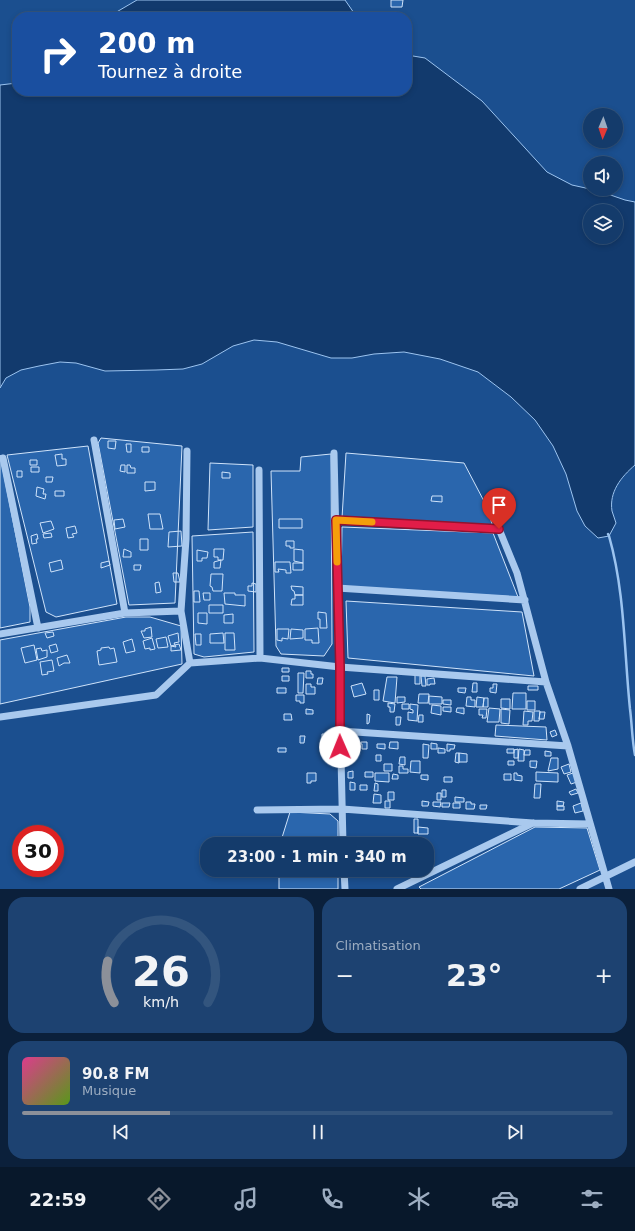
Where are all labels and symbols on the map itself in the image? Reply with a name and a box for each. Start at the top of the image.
north arrow [583,108,623,148]
pin [482,488,516,529]
position arrow [319,726,361,768]
speed limit sign: 30 [12,825,64,877]

